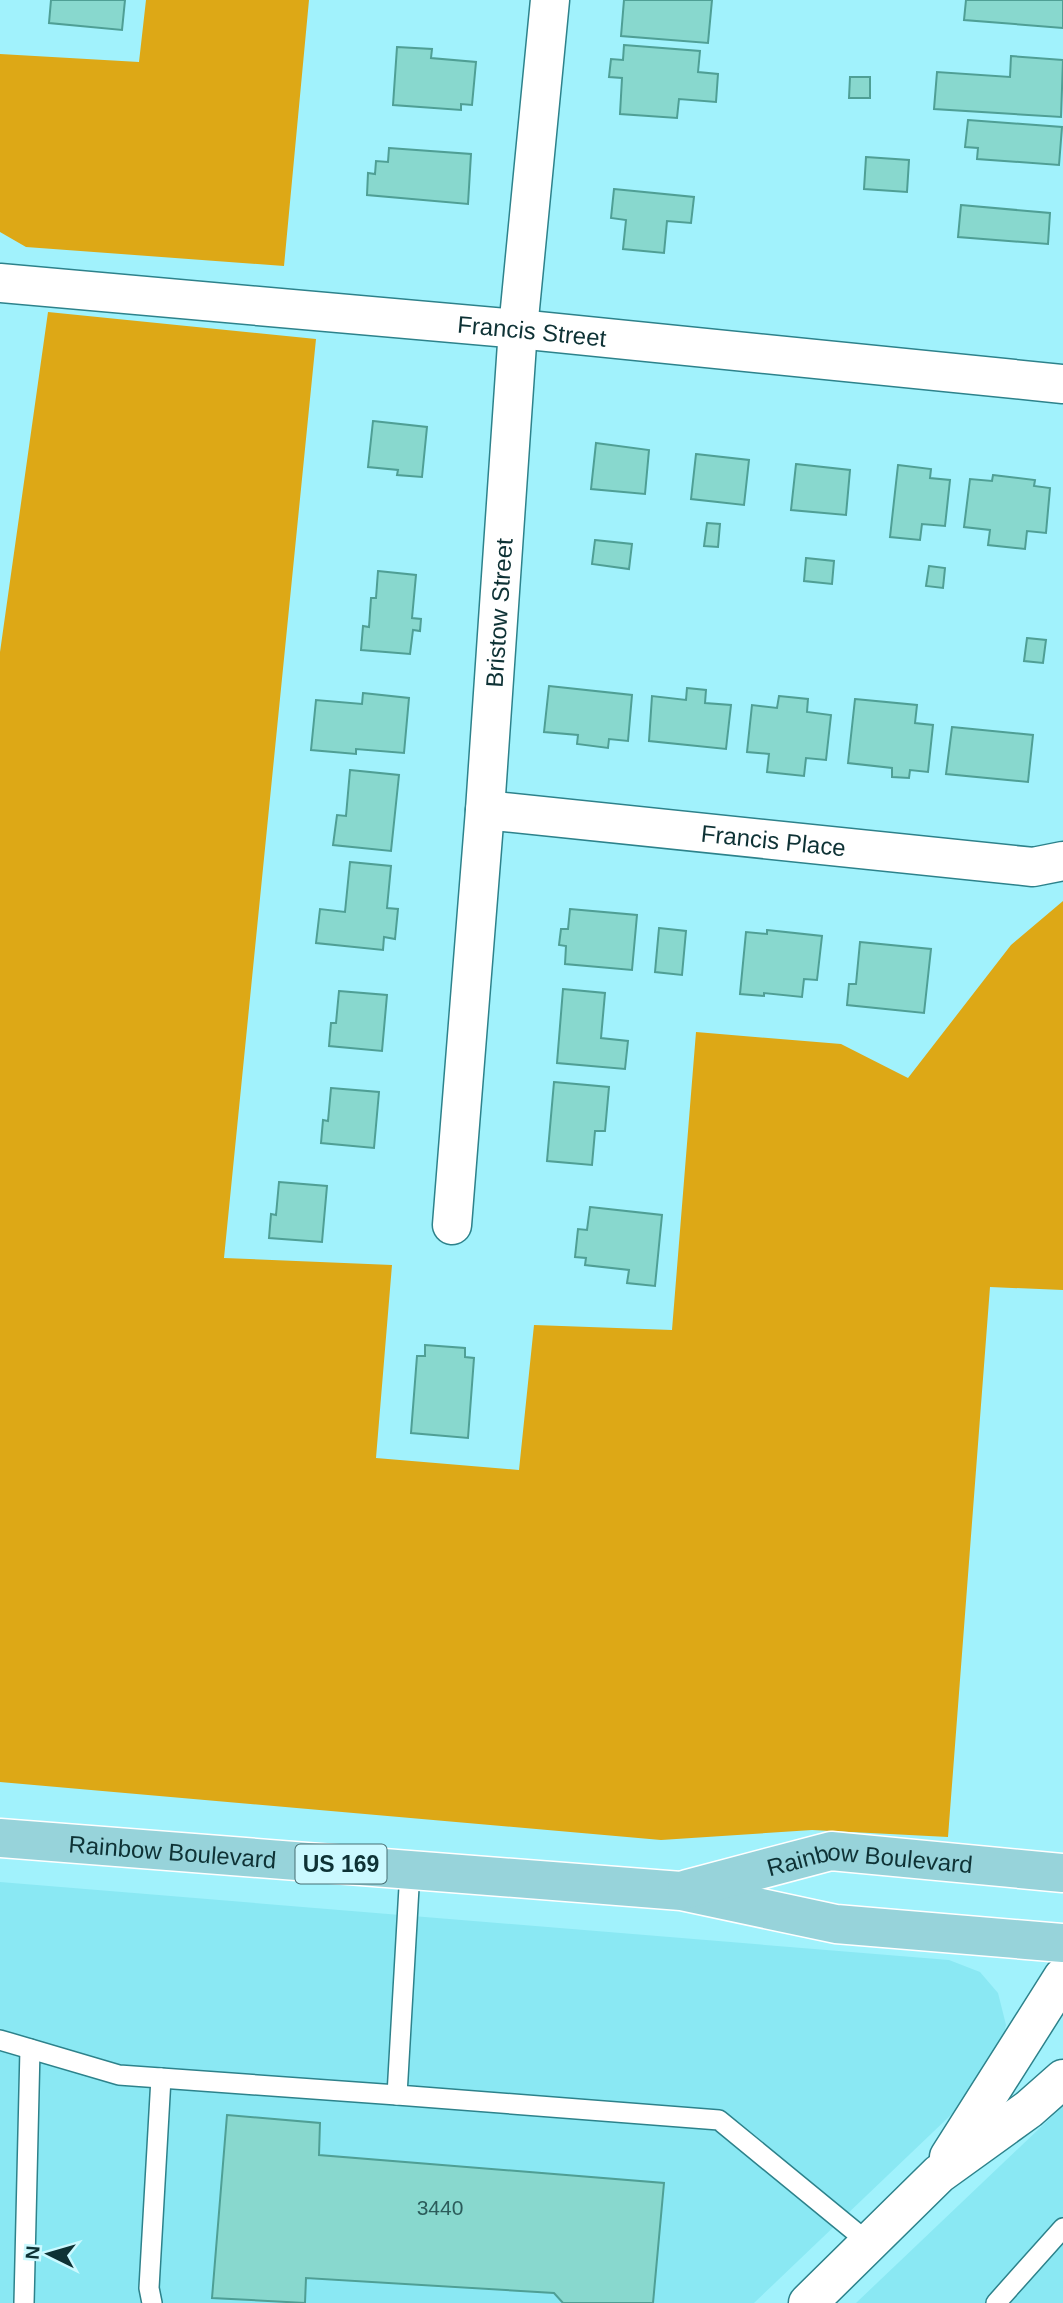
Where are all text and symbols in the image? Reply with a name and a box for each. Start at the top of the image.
street label: Francis Street [456,310,608,351]
street label: Bristow Street [480,537,517,688]
street label: Francis Place [700,819,847,861]
street label: Rainbow Boulevard [68,1830,277,1873]
street label: Rainbow Boulevard [764,1837,974,1881]
road number: US 169 [296,1844,386,1884]
house number: 3440 [417,2196,463,2219]
north arrow [14,2219,84,2289]
text: N [22,2245,44,2260]

